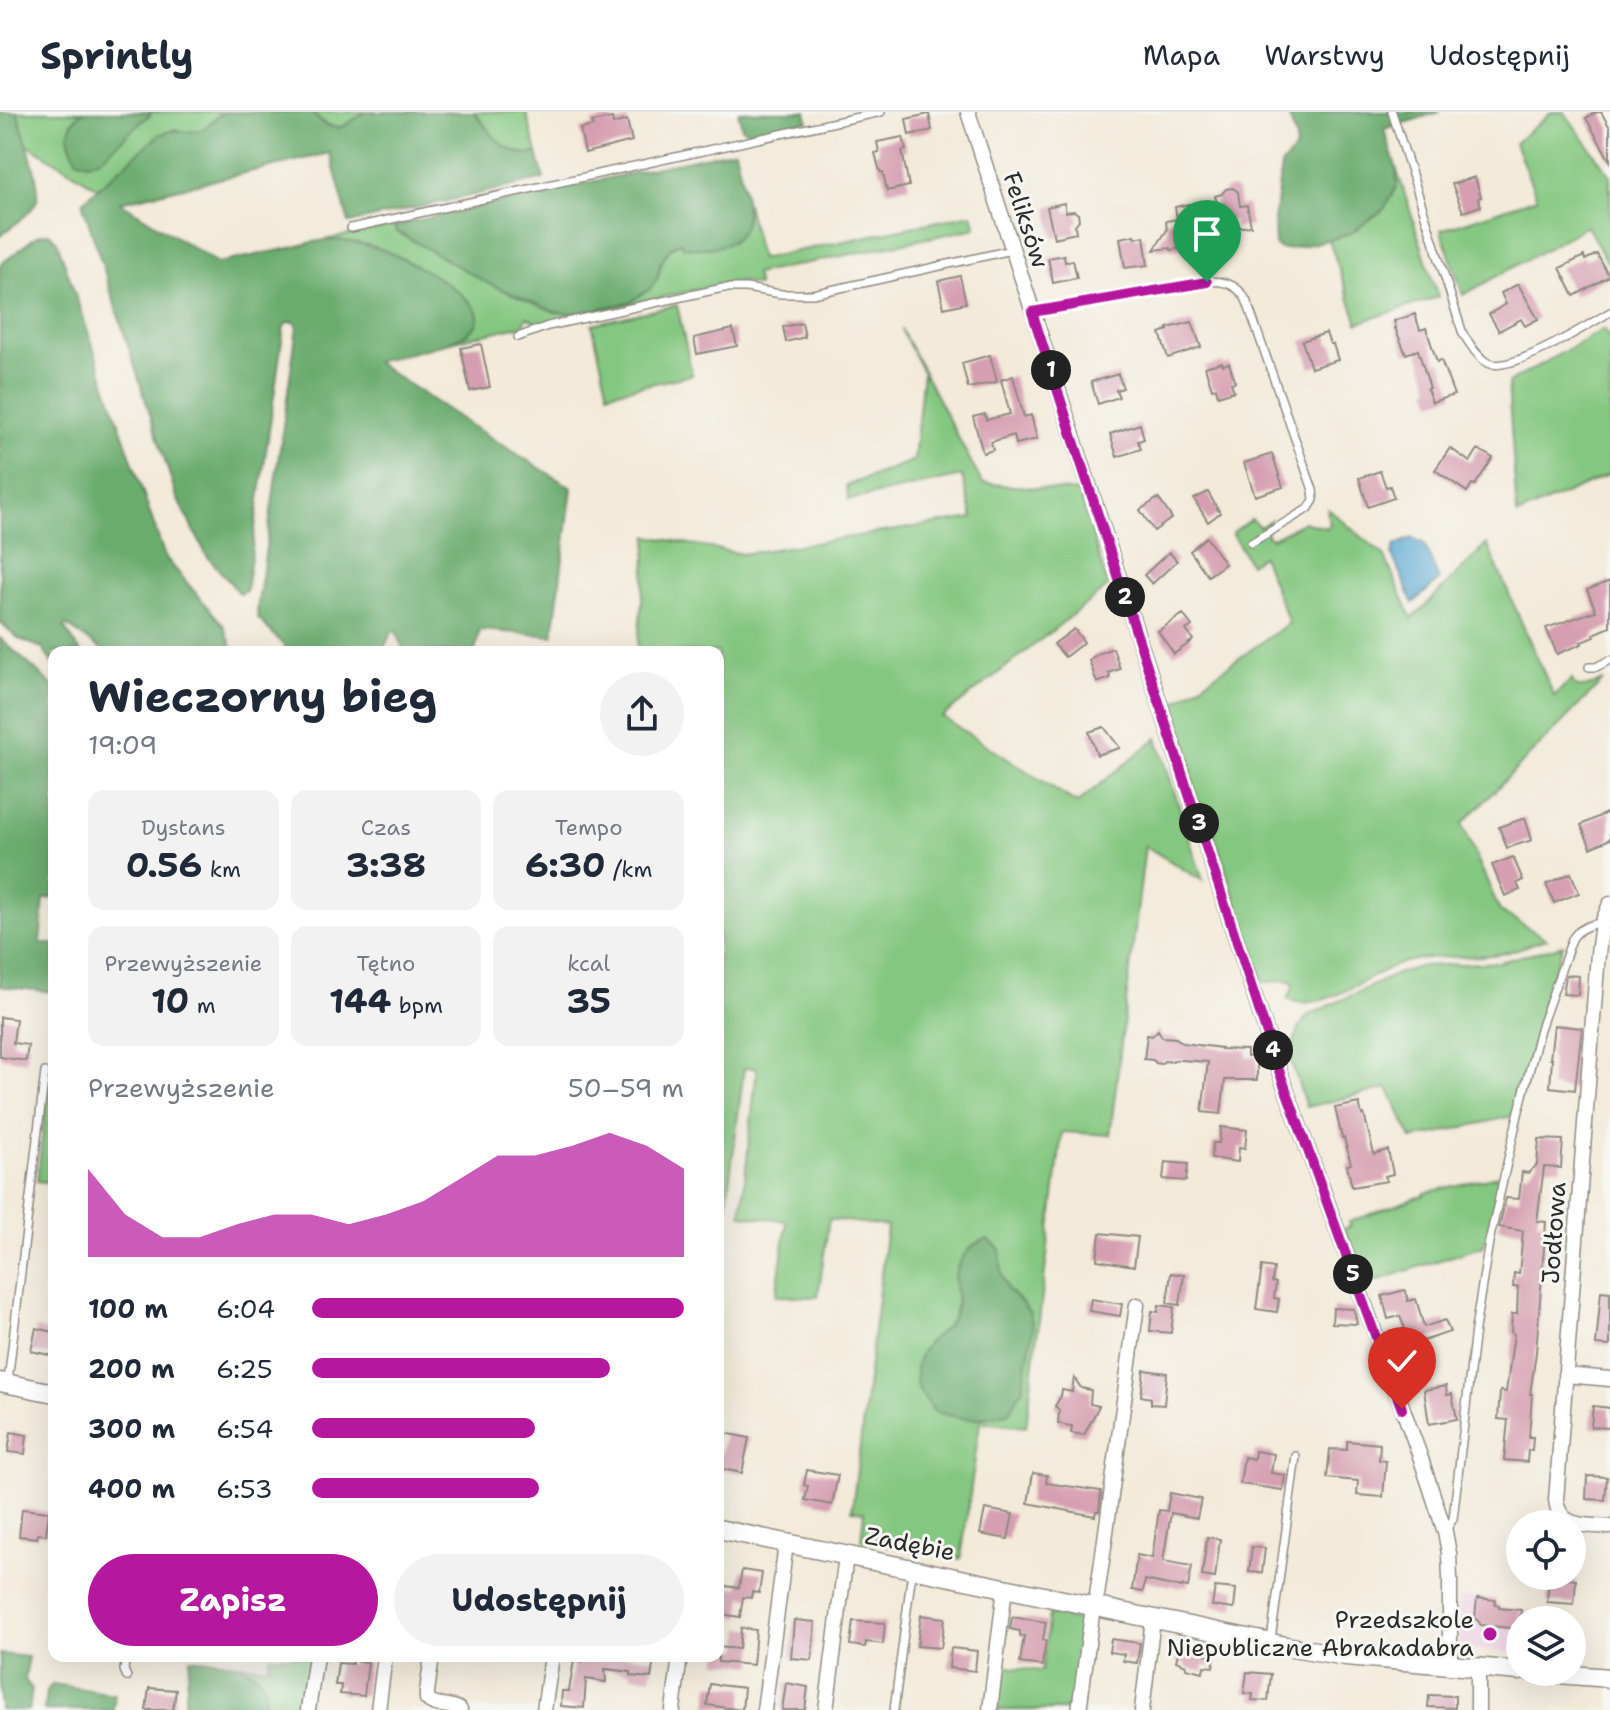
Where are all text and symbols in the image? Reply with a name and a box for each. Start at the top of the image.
text: Sprintly [40,30,194,81]
text: Mapa [1143,36,1220,74]
text: Warstwy [1264,36,1385,74]
text: Udostępnij [1429,36,1570,74]
street label: Feliksów [995,168,1057,272]
pin [1173,200,1241,282]
icon: arrive [1185,212,1229,256]
pin: 1 [1031,350,1071,390]
text: 1 [1046,355,1056,384]
pin: 2 [1105,577,1145,617]
text: 2 [1117,582,1133,611]
text: Wieczorny bieg [88,667,437,726]
button: share [600,672,684,756]
text: 19:09 [88,727,157,762]
pin: 3 [1179,803,1219,843]
text: 3 [1191,808,1207,837]
text: Dystans [141,813,226,842]
text: Czas [361,813,411,842]
text: Tempo [555,813,623,842]
text: 0.56 [126,842,202,888]
text: 3:38 [346,842,426,888]
text: 6:30 [525,842,606,888]
text: km [202,855,241,884]
text: /km [606,855,652,884]
text: Przewyższenie [104,949,262,978]
text: Tętno [357,949,415,978]
text: kcal [567,949,610,978]
text: 10 [151,978,189,1024]
text: 144 [329,978,391,1024]
text: 35 [566,978,611,1024]
text: m [189,991,216,1020]
text: bpm [391,991,443,1020]
pin: 4 [1253,1030,1293,1070]
text: 4 [1265,1035,1281,1064]
text: Przewyższenie [88,1070,275,1105]
text: 50–59 m [568,1070,684,1105]
street label: Jodłowa [1534,1181,1574,1285]
pin: 5 [1333,1254,1373,1294]
text: 5 [1346,1259,1360,1288]
text: 100 m [88,1291,168,1326]
text: 6:04 [216,1291,275,1326]
pin [1368,1327,1436,1409]
icon: check [1380,1339,1424,1383]
text: 200 m [88,1351,175,1386]
text: 6:25 [216,1351,273,1386]
text: 300 m [88,1411,175,1446]
text: 6:54 [216,1411,273,1446]
text: 400 m [88,1471,175,1506]
text: 6:53 [216,1471,273,1506]
map controls [1506,1510,1586,1686]
button: locate [1506,1510,1586,1590]
street label: Zadębie [862,1520,958,1568]
button: Zapisz [88,1554,378,1646]
button: Udostępnij [394,1554,684,1646]
place label: Przedszkole Niepubliczne Abrakadabra [1167,1604,1474,1664]
button: layers [1506,1606,1586,1686]
marker: Przedszkole Niepubliczne Abrakadabra [1481,1625,1499,1643]

